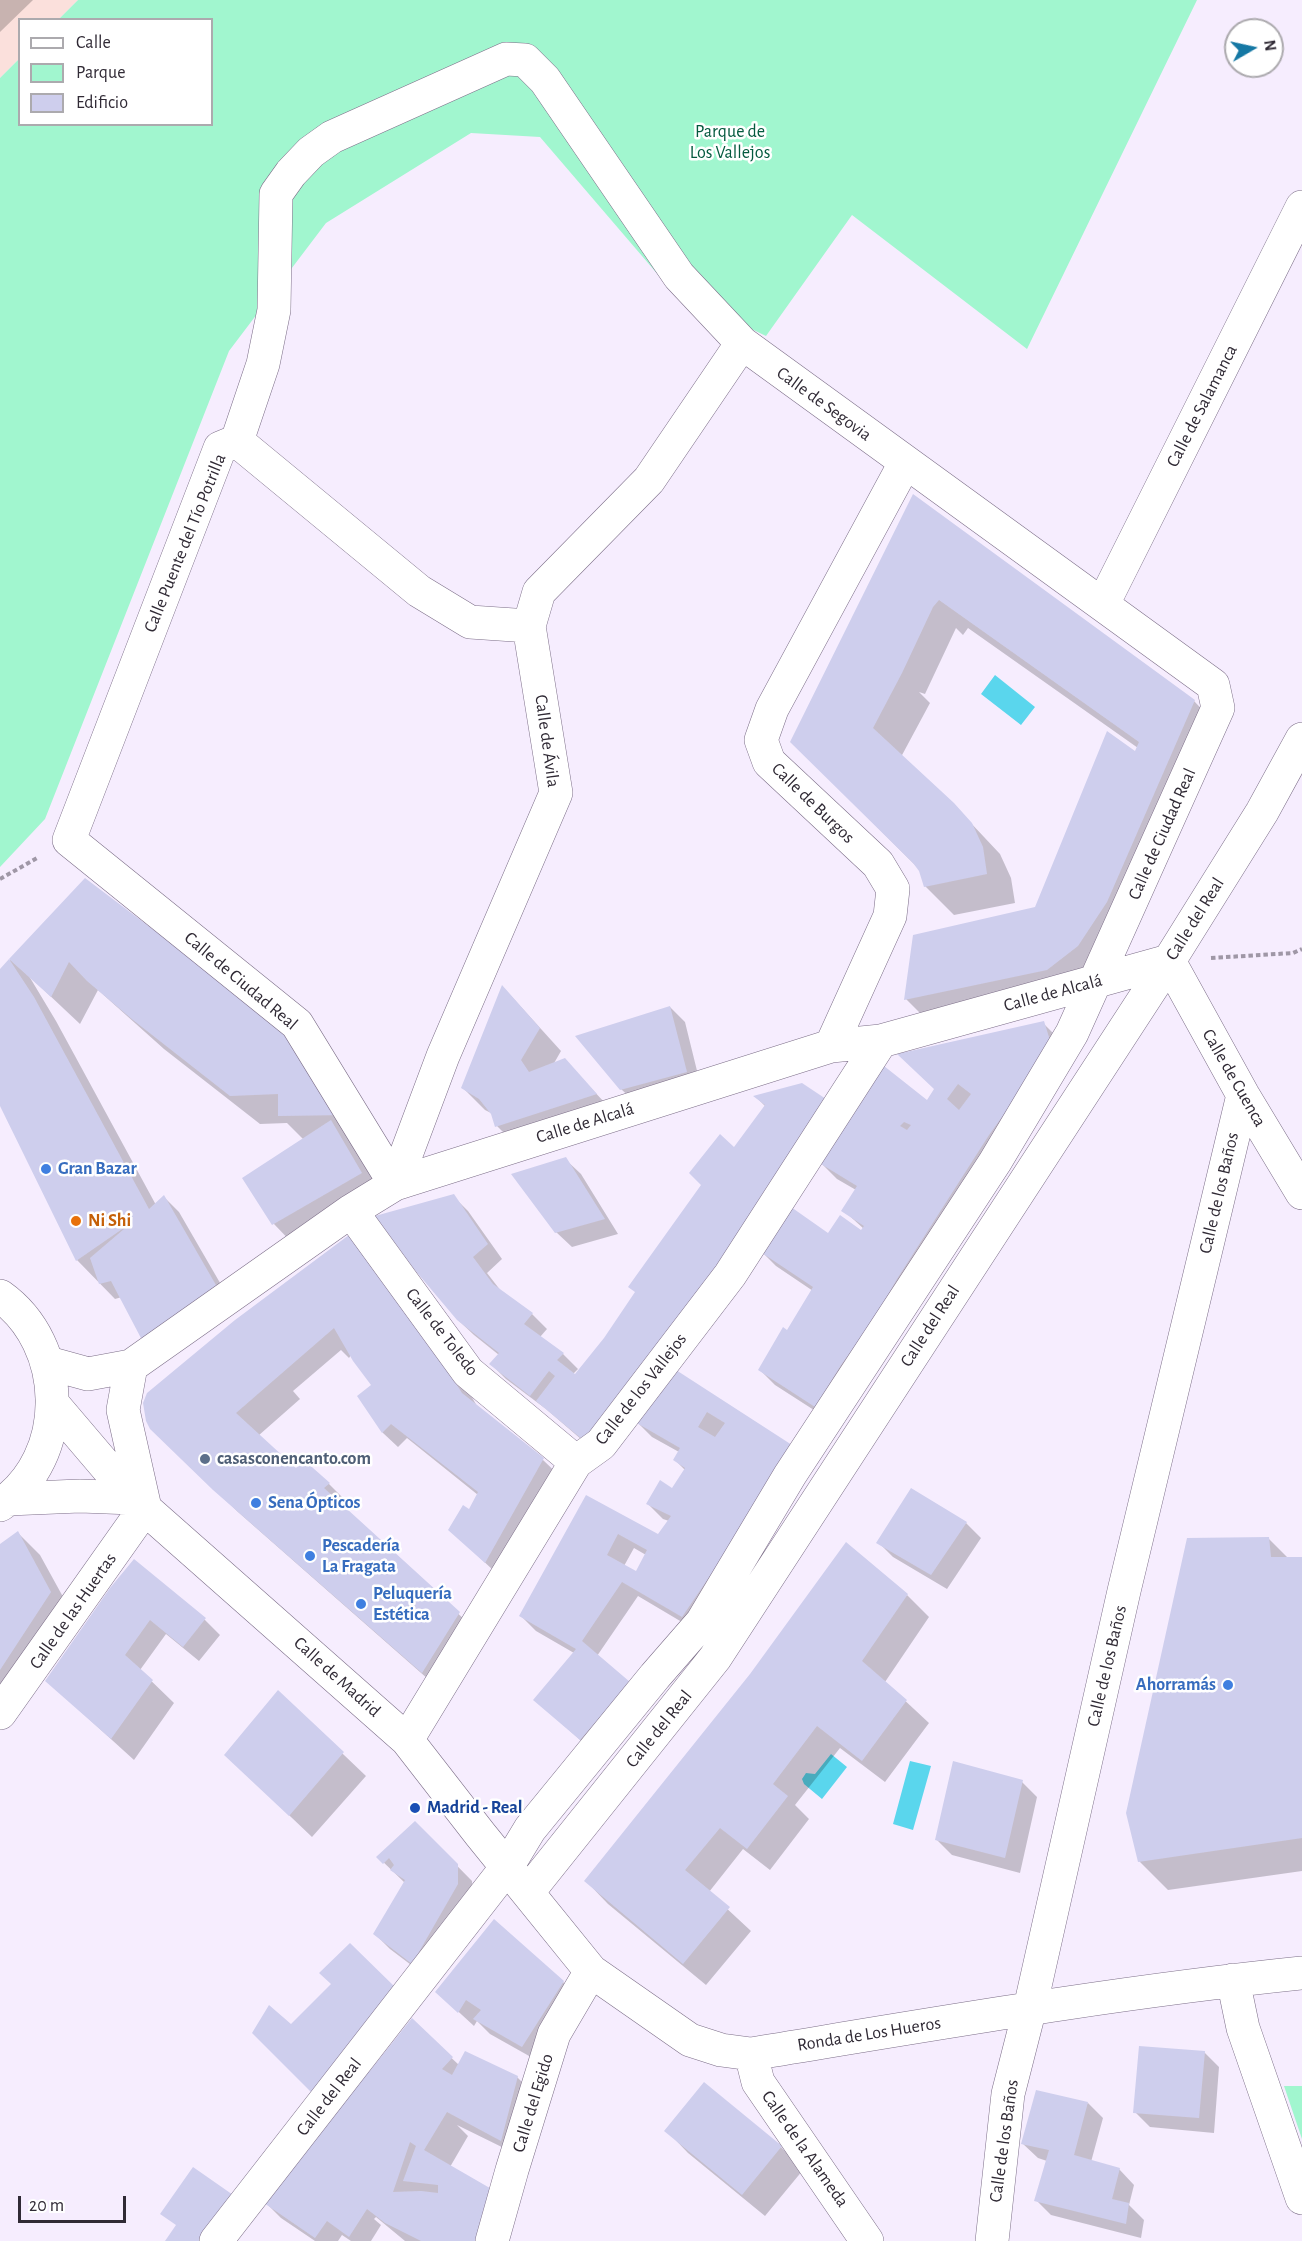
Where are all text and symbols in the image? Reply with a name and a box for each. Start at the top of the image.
legend [18,18,213,126]
north arrow [1224,18,1284,78]
text: Calle [76,34,111,52]
text: N [1261,39,1279,52]
text: Parque [76,64,125,82]
text: Edificio [76,94,128,112]
park label: Parque de Los Vallejos [690,121,770,164]
street label: Calle de Salamanca [1162,341,1242,471]
street label: Calle de Segovia [772,362,876,446]
street label: Calle Puente del Tío Potrilla [139,450,231,636]
street label: Calle de Ávila [530,693,564,789]
street label: Calle de Burgos [767,758,859,848]
street label: Calle de Ciudad Real [1123,765,1201,903]
street label: Calle del Real [1161,874,1229,964]
street label: Calle de Ciudad Real [180,927,302,1035]
street label: Calle de Alcalá [1001,969,1105,1017]
street label: Calle de Cuenca [1197,1025,1271,1131]
street label: Calle de Alcalá [533,1098,637,1148]
street label: Calle de los Baños [1195,1130,1243,1256]
place label: Gran Bazar [58,1158,137,1180]
marker: Gran Bazar [39,1162,53,1176]
place label: Ni Shi [88,1210,131,1232]
marker: Ni Shi [69,1214,83,1228]
street label: Calle del Real [896,1281,964,1371]
street label: Calle de Toledo [401,1284,483,1380]
street label: Calle de los Vallejos [591,1329,691,1449]
place label: casasconencanto.com [217,1448,371,1470]
marker: casasconencanto.com [198,1452,212,1466]
place label: Sena Ópticos [268,1492,360,1514]
marker: Sena Ópticos [249,1496,263,1510]
place label: Pescadería La Fragata [322,1535,400,1578]
street label: Calle de las Huertas [25,1549,121,1673]
marker: Pescadería La Fragata [303,1549,317,1563]
place label: Peluquería Estética [373,1583,452,1626]
marker: Peluquería Estética [354,1597,368,1611]
street label: Calle de los Baños [1083,1603,1131,1729]
street label: Calle de Madrid [289,1632,385,1722]
place label: Ahorramás [1136,1674,1216,1696]
marker: Ahorramás [1221,1678,1235,1692]
street label: Calle del Real [621,1686,697,1772]
place label: Madrid - Real [427,1797,523,1819]
marker: Madrid - Real [408,1801,422,1815]
street label: Ronda de Los Hueros [796,2012,942,2056]
street label: Calle del Egido [508,2051,558,2155]
street label: Calle del Real [292,2054,366,2140]
street label: Calle de los Baños [985,2078,1023,2204]
street label: Calle de la Alameda [757,2086,853,2212]
scale bar [21,2184,129,2222]
text: 20 m [29,2197,64,2215]

